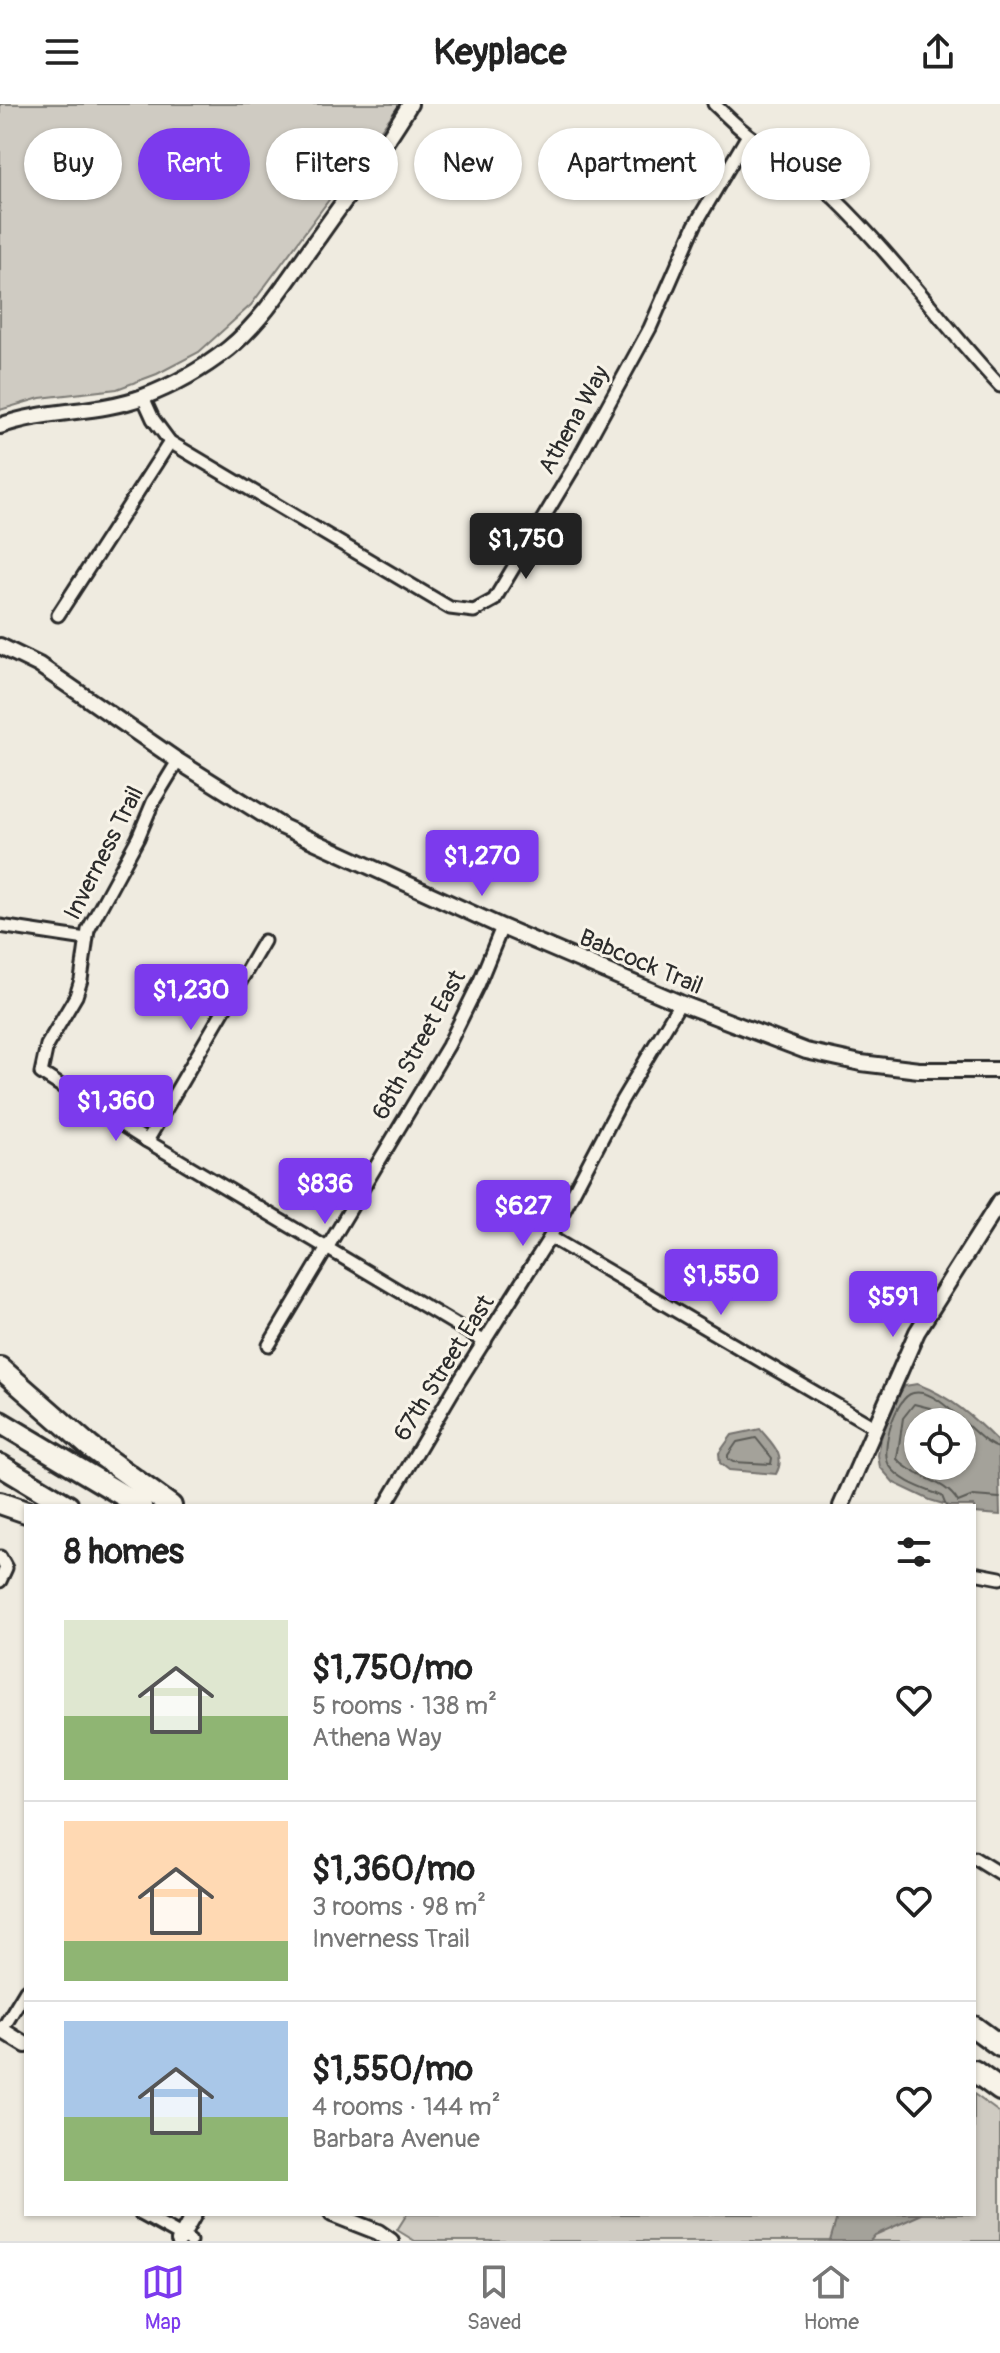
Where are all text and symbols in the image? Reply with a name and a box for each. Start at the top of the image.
icon: menu [40,30,84,74]
text: Keyplace [433,30,567,75]
icon: share [916,30,960,74]
chip: Buy [24,128,122,200]
chip: Rent [138,128,250,200]
chip: Filters [266,128,398,200]
chip: New [414,128,522,200]
chip: Apartment [538,128,725,200]
chip: House [741,128,870,200]
street label: Athena Way [532,361,616,479]
pin: $1,750 [461,513,591,581]
text: $1,750 [488,523,564,555]
street label: Inverness Trail [58,781,150,925]
pin: $1,270 [417,830,547,898]
text: $1,270 [444,840,520,872]
street label: Babcock Trail [575,923,707,1001]
pin: $1,230 [126,964,256,1032]
street label: 68th Street East [366,965,472,1125]
text: $1,230 [153,974,229,1006]
pin: $1,360 [51,1075,181,1143]
text: $1,360 [77,1085,155,1117]
pin: $836 [278,1158,372,1226]
text: $836 [297,1168,353,1200]
pin: $627 [476,1180,570,1248]
text: $627 [494,1190,552,1222]
pin: $1,550 [656,1249,786,1317]
text: $1,550 [683,1259,759,1291]
pin: $591 [846,1271,940,1339]
text: $591 [867,1281,919,1313]
street label: 67th Street East [387,1289,501,1446]
map controls [904,1408,976,1480]
button: locate [904,1408,976,1480]
icon: filters [892,1530,936,1574]
text: 8 homes [64,1531,184,1574]
text: $1,750/mo [312,1647,473,1690]
icon: home [128,1652,224,1748]
icon: heart [892,1678,936,1722]
text: 5 rooms · 138 m² [312,1690,497,1722]
text: Athena Way [312,1722,442,1754]
text: $1,360/mo [312,1848,475,1891]
icon: home [128,1853,224,1949]
icon: heart [892,1879,936,1923]
text: 3 rooms · 98 m² [312,1891,486,1923]
text: Inverness Trail [312,1923,470,1955]
text: $1,550/mo [312,2048,473,2091]
icon: home [128,2053,224,2149]
icon: heart [892,2079,936,2123]
text: 4 rooms · 144 m² [312,2091,501,2123]
text: Barbara Avenue [312,2123,480,2155]
tab: Map [141,2260,185,2336]
tab: Saved [467,2260,522,2336]
tab: Home [804,2260,859,2336]

